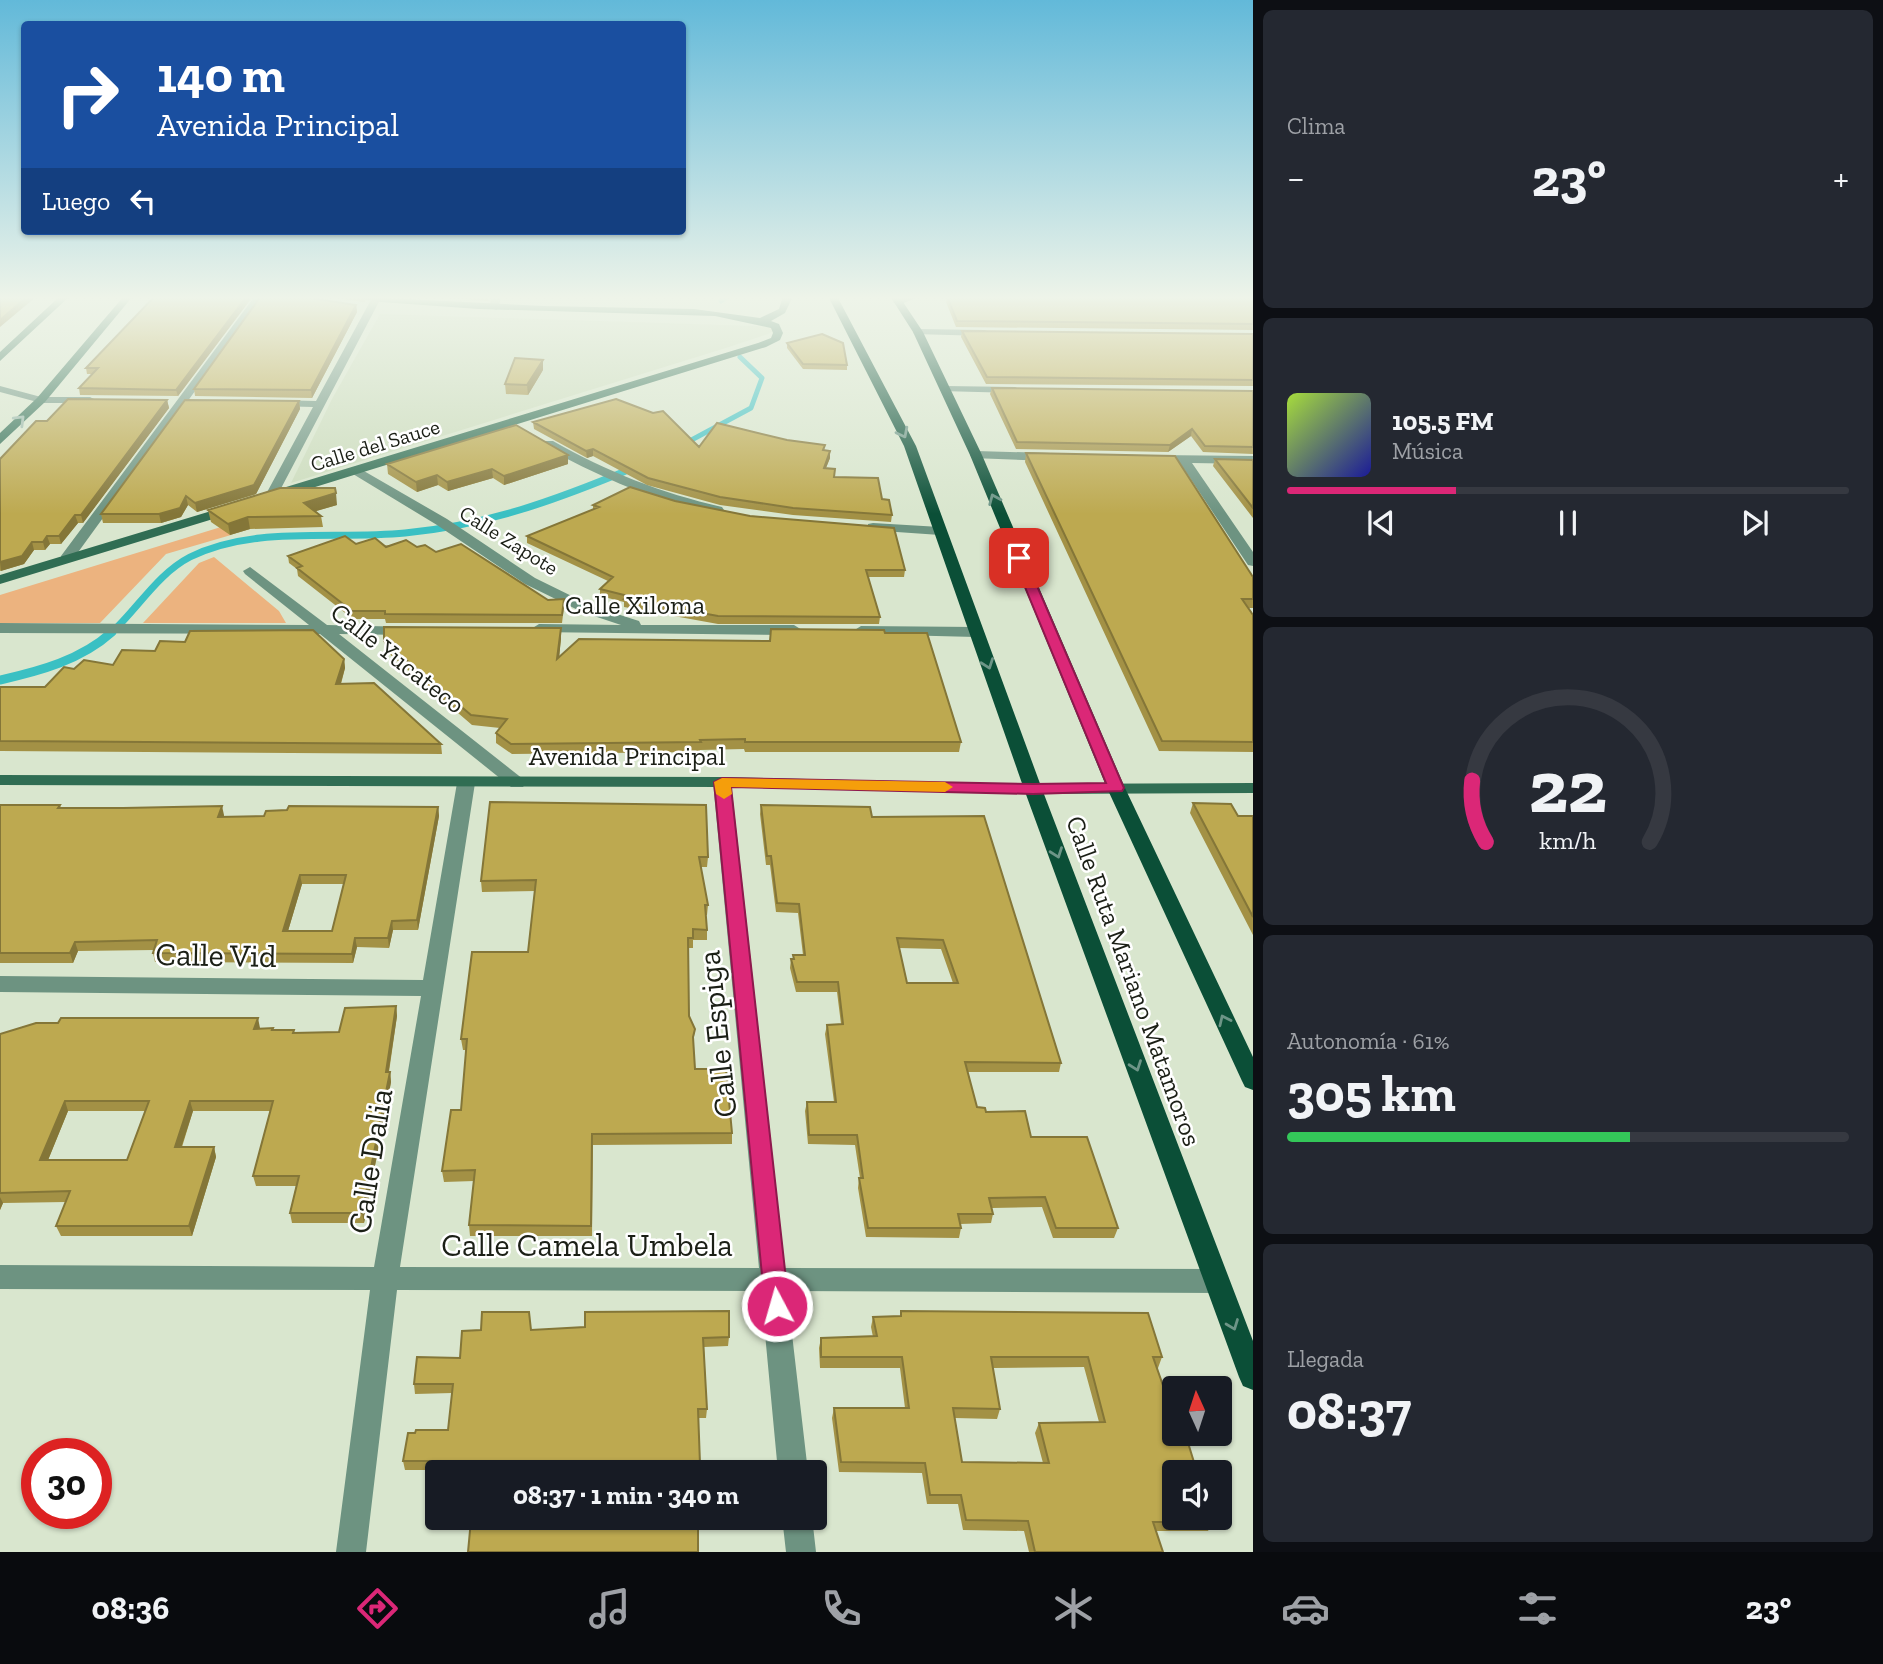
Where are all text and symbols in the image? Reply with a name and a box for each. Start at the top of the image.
text: 140 m [157,46,285,105]
icon: right [42,49,133,140]
text: Avenida Principal [157,106,399,144]
text: Clima [1287,112,1345,140]
text: 23° [1532,147,1606,209]
text: − [1287,155,1305,201]
text: + [1833,155,1849,201]
icon: left [124,182,162,220]
text: Luego [42,185,110,217]
text: 105.5 FM [1392,405,1494,437]
street label: Calle del Sauce [307,413,443,477]
one-way arrow [12,415,25,428]
one-way arrow [895,426,909,438]
text: Música [1392,437,1463,465]
one-way arrow [989,494,1003,506]
street label: Calle Zapote [455,500,563,580]
icon: previous [1362,504,1400,542]
icon: pause [1549,504,1587,542]
icon: next [1736,504,1774,542]
pin [989,528,1049,588]
icon: arrive [1000,539,1038,577]
street label: Calle Xiloma [565,589,705,621]
street label: Calle Yucateco [325,596,471,720]
one-way arrow [980,657,994,669]
street label: Avenida Principal [529,740,725,772]
text: 22 [1529,743,1607,831]
street label: Calle Ruta Mariano Matamoros [1059,812,1209,1150]
text: km/h [1539,825,1597,855]
one-way arrow [1049,847,1063,859]
street label: Calle Vid [155,935,277,975]
street label: Calle Espiga [689,949,745,1119]
one-way arrow [1218,1014,1232,1027]
text: Autonomía · 61% [1287,1027,1449,1055]
one-way arrow [1128,1060,1142,1072]
text: 305 km [1287,1062,1456,1124]
street label: Calle Dalia [340,1086,400,1236]
street label: Calle Camela Umbela [441,1226,733,1264]
position arrow [740,1269,814,1343]
one-way arrow [1225,1319,1239,1331]
text: Llegada [1287,1345,1364,1373]
north arrow [1162,1376,1232,1446]
map controls [1162,1376,1232,1530]
text: 08:37 [1287,1380,1411,1442]
speed limit sign: 30 [21,1438,112,1529]
button: sound [1162,1460,1232,1530]
text: 08:37 · 1 min · 340 m [513,1479,739,1511]
icon: directions [353,1584,402,1633]
icon: music [585,1584,634,1633]
icon: phone [817,1584,866,1633]
icon: climate [1049,1584,1098,1633]
icon: car [1281,1584,1330,1633]
icon: filters [1513,1584,1562,1633]
text: 08:36 [92,1589,169,1627]
text: 23° [1746,1589,1791,1627]

